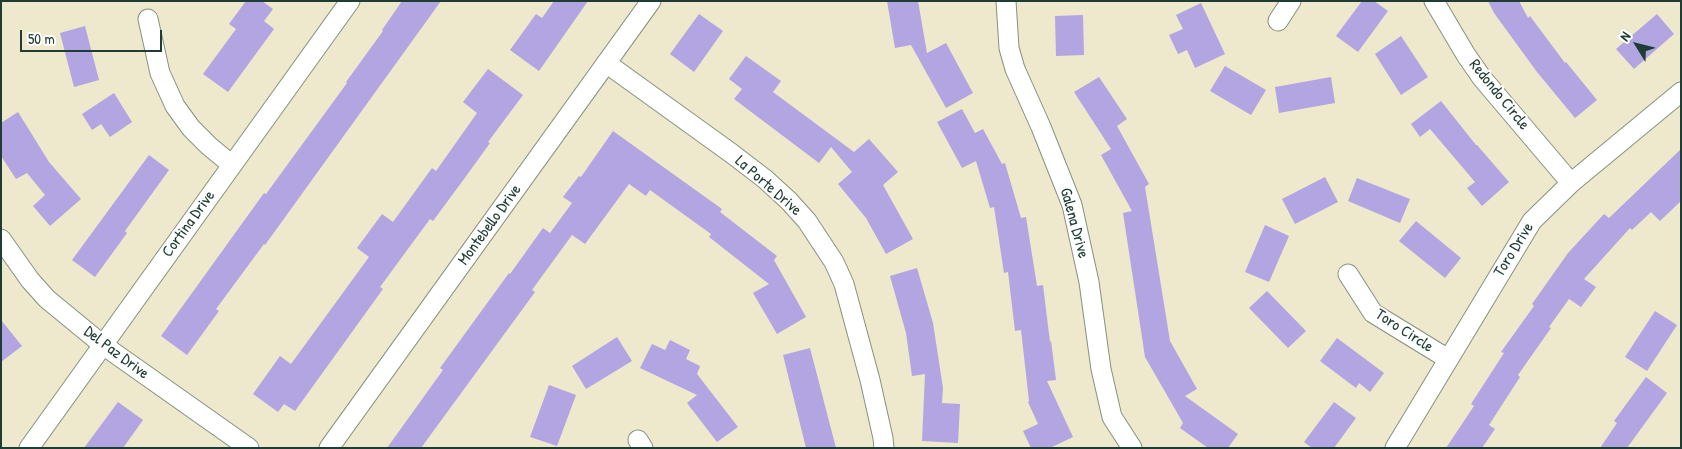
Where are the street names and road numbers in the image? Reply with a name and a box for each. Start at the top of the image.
street label: Redondo Circle [1465,56,1533,134]
street label: La Porte Drive [731,152,805,220]
street label: Montebello Drive [454,181,526,269]
street label: Galena Drive [1055,186,1093,260]
street label: Cortina Drive [158,187,220,261]
street label: Toro Drive [1490,219,1538,281]
street label: Toro Circle [1371,305,1437,357]
street label: Del Paz Drive [80,322,152,384]

